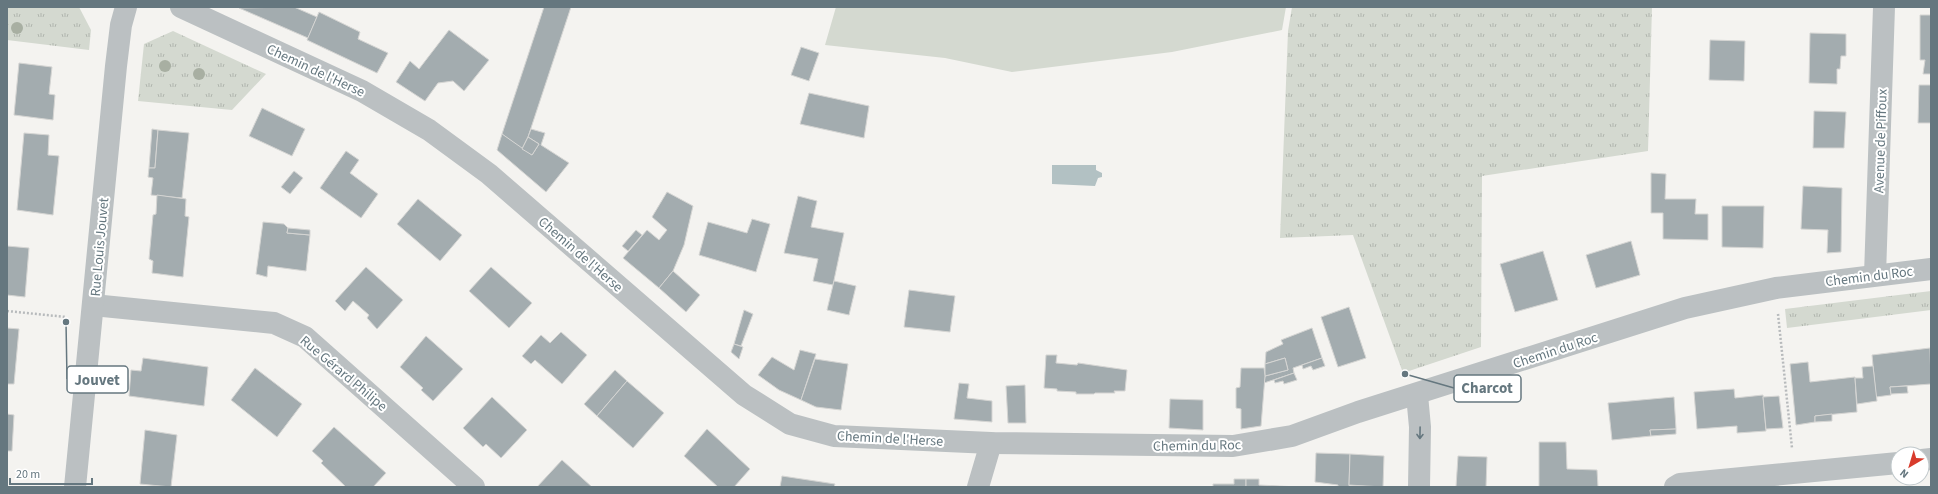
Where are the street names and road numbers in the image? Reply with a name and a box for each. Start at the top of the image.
street label: Chemin de l'Herse [263,39,368,102]
street label: Avenue de Piffoux [1869,88,1893,193]
street label: Rue Louis Jouvet [86,197,114,297]
street label: Chemin de l'Herse [534,212,627,297]
street label: Chemin du Roc [1824,262,1915,292]
street label: Chemin du Roc [1510,328,1601,374]
street label: Rue Gérard Philipe [295,331,391,416]
street label: Chemin de l'Herse [836,426,944,452]
street label: Chemin du Roc [1153,435,1242,457]

